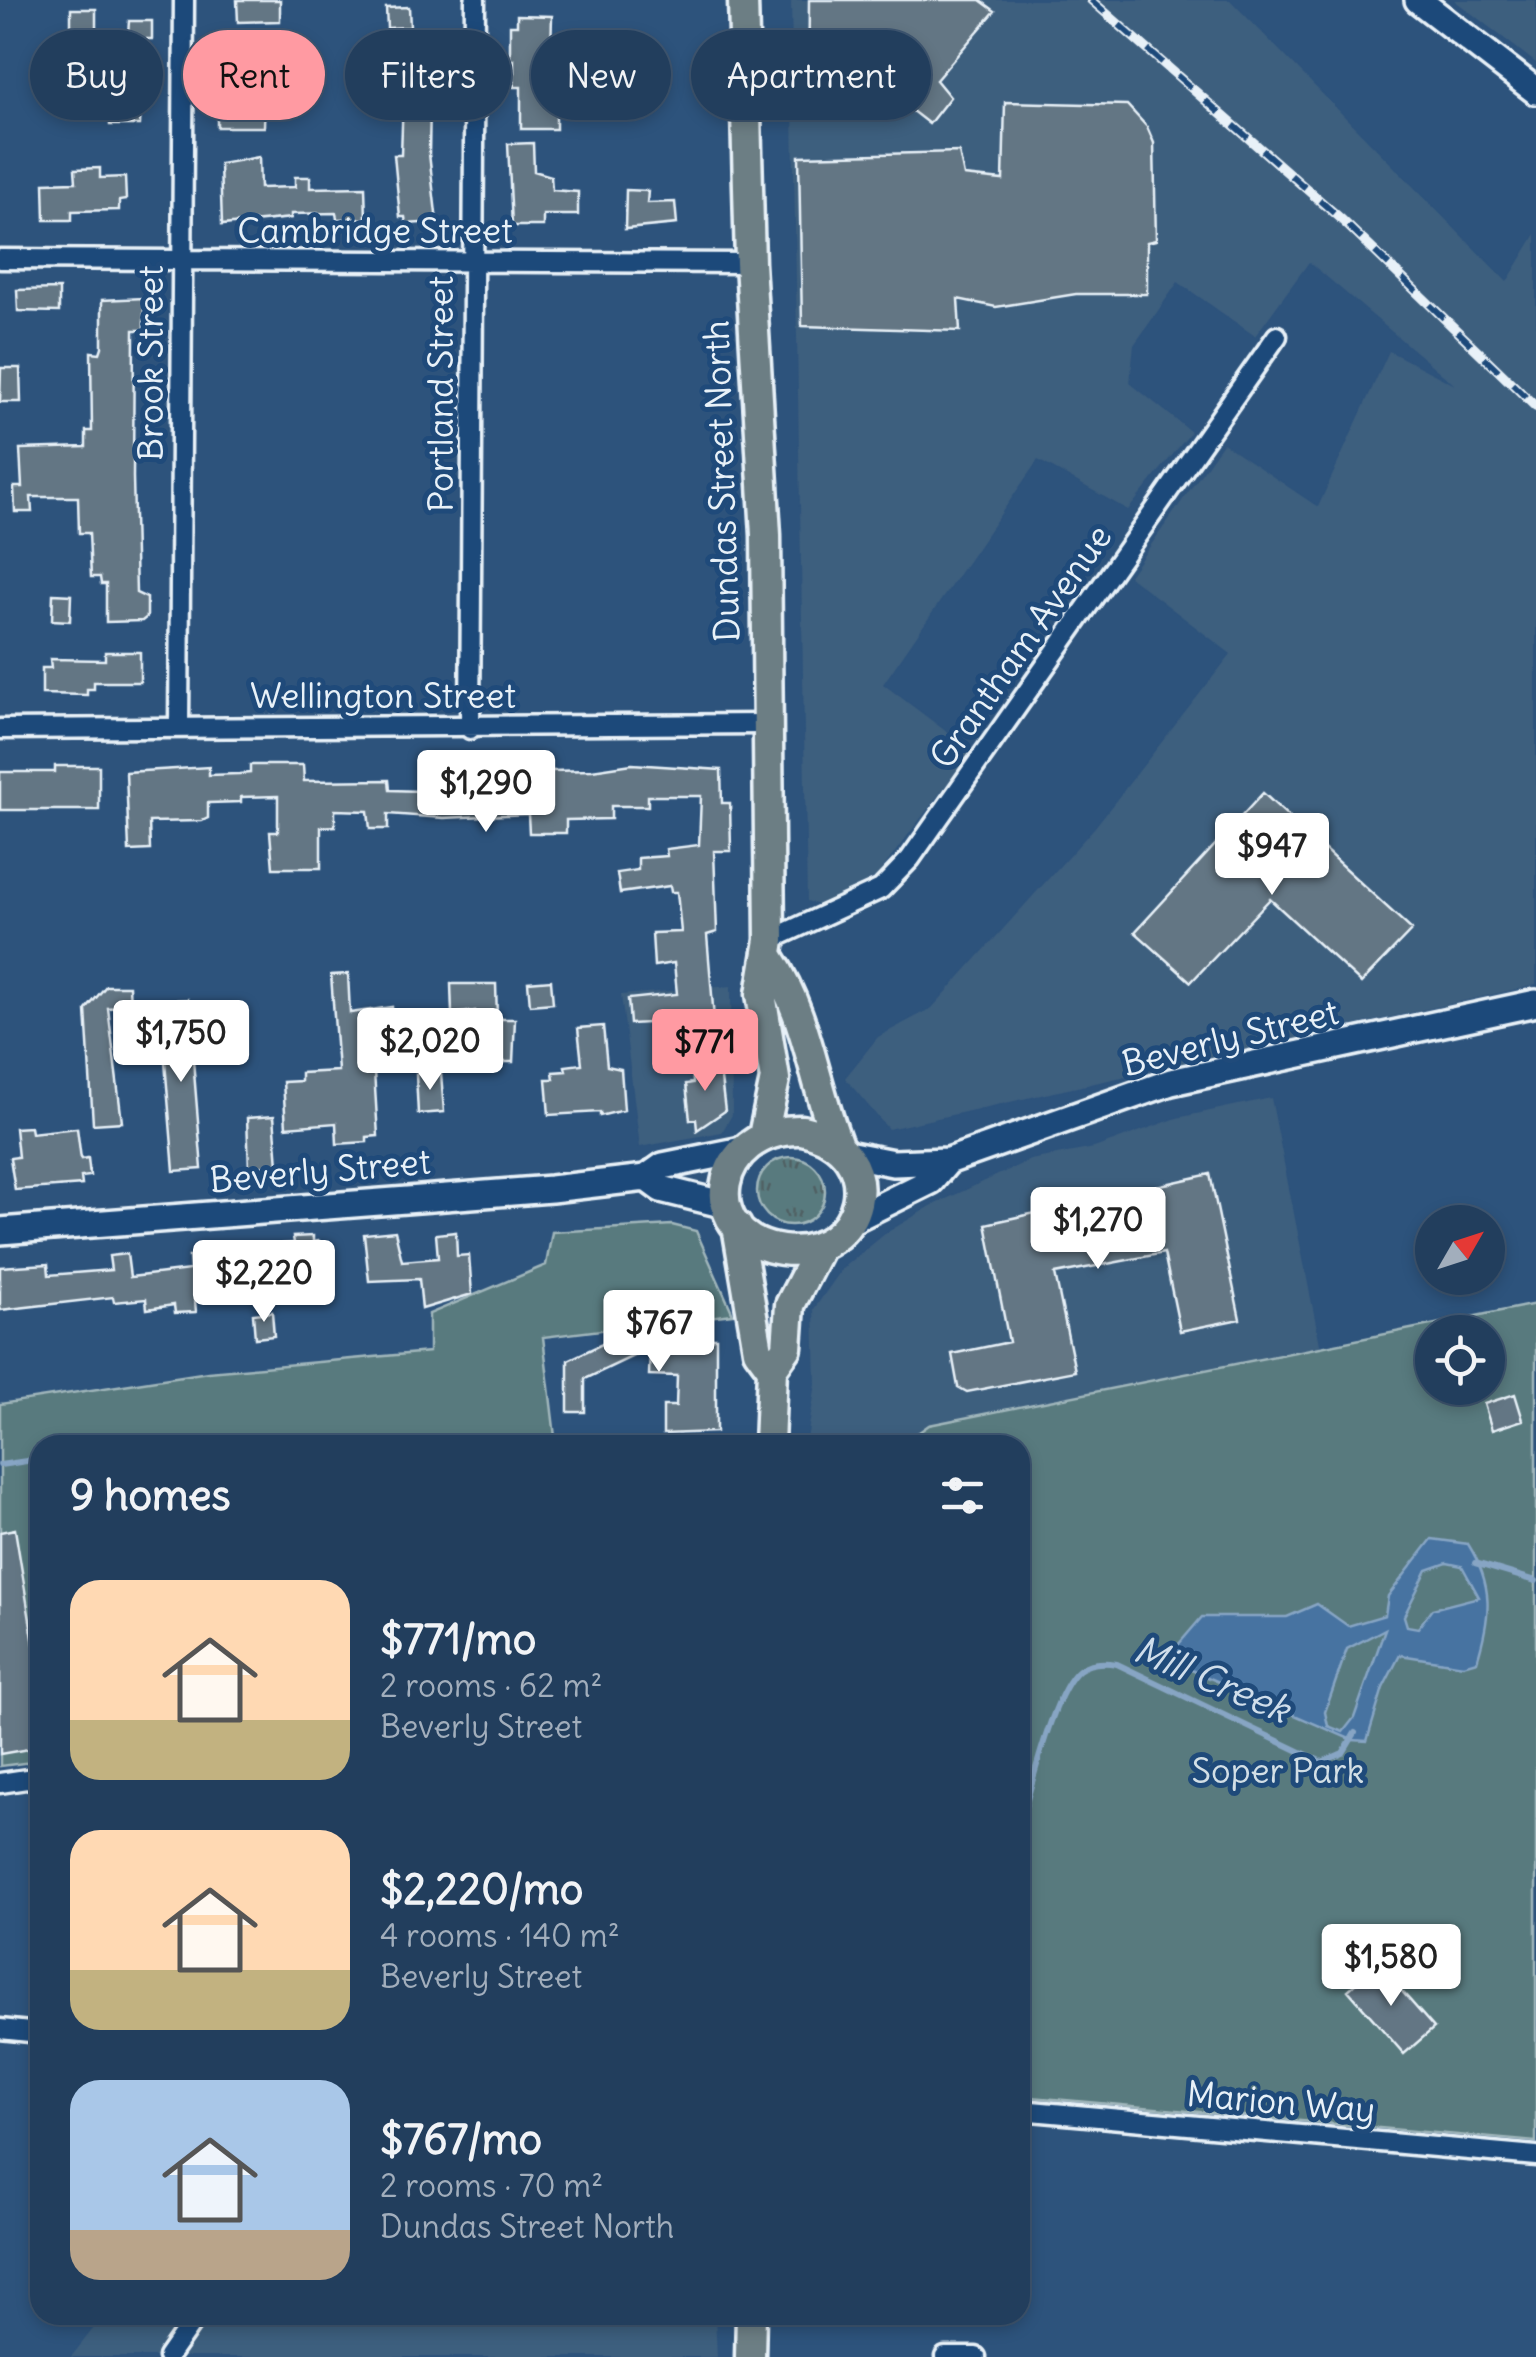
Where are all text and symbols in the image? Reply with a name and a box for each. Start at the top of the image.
chip: Buy [30,30,163,120]
chip: Rent [183,30,325,120]
chip: Filters [345,30,511,120]
chip: New [531,30,671,120]
chip: Apartment [691,30,931,120]
street label: Cambridge Street [237,208,513,252]
street label: Brook Street [128,265,172,461]
street label: Portland Street [418,276,462,512]
street label: Dundas Street North [693,319,749,643]
street label: Grantham Avenue [920,516,1120,776]
street label: Wellington Street [250,673,516,717]
pin: $1,290 [405,750,567,835]
text: $1,290 [439,762,533,803]
pin: $947 [1213,813,1331,898]
text: $947 [1237,825,1307,866]
street label: Beverly Street [1117,989,1343,1085]
pin: $1,750 [100,1000,262,1085]
pin: $2,020 [349,1008,511,1093]
pin: $771 [646,1009,764,1094]
text: $1,750 [135,1012,227,1053]
text: $2,020 [379,1020,481,1061]
text: $771 [674,1021,736,1062]
street label: Beverly Street [208,1138,432,1202]
pin: $1,270 [1017,1187,1179,1272]
text: $1,270 [1053,1199,1143,1240]
north arrow [1415,1205,1505,1295]
map controls [1415,1205,1505,1405]
pin: $2,220 [183,1240,345,1325]
text: $2,220 [215,1252,313,1293]
pin: $767 [600,1290,718,1375]
text: $767 [625,1302,693,1343]
button: locate [1415,1315,1505,1405]
icon: filters [935,1468,990,1523]
text: 9 homes [70,1469,231,1521]
text: $771/mo [380,1613,536,1665]
icon: home [150,1620,270,1740]
water label: Mill Creek [1127,1625,1299,1734]
text: 2 rooms · 62 m² [380,1665,603,1706]
text: Beverly Street [380,1706,582,1747]
park label: Soper Park [1192,1748,1364,1792]
text: $2,220/mo [380,1863,583,1915]
icon: home [150,1870,270,1990]
text: 4 rooms · 140 m² [380,1915,620,1956]
pin: $1,580 [1310,1924,1472,2009]
text: $1,580 [1344,1936,1438,1977]
text: Beverly Street [380,1956,582,1997]
street label: Marion Way [1185,2071,1377,2131]
text: $767/mo [380,2113,542,2165]
icon: home [150,2120,270,2240]
text: 2 rooms · 70 m² [380,2165,603,2206]
text: Dundas Street North [380,2206,674,2247]

